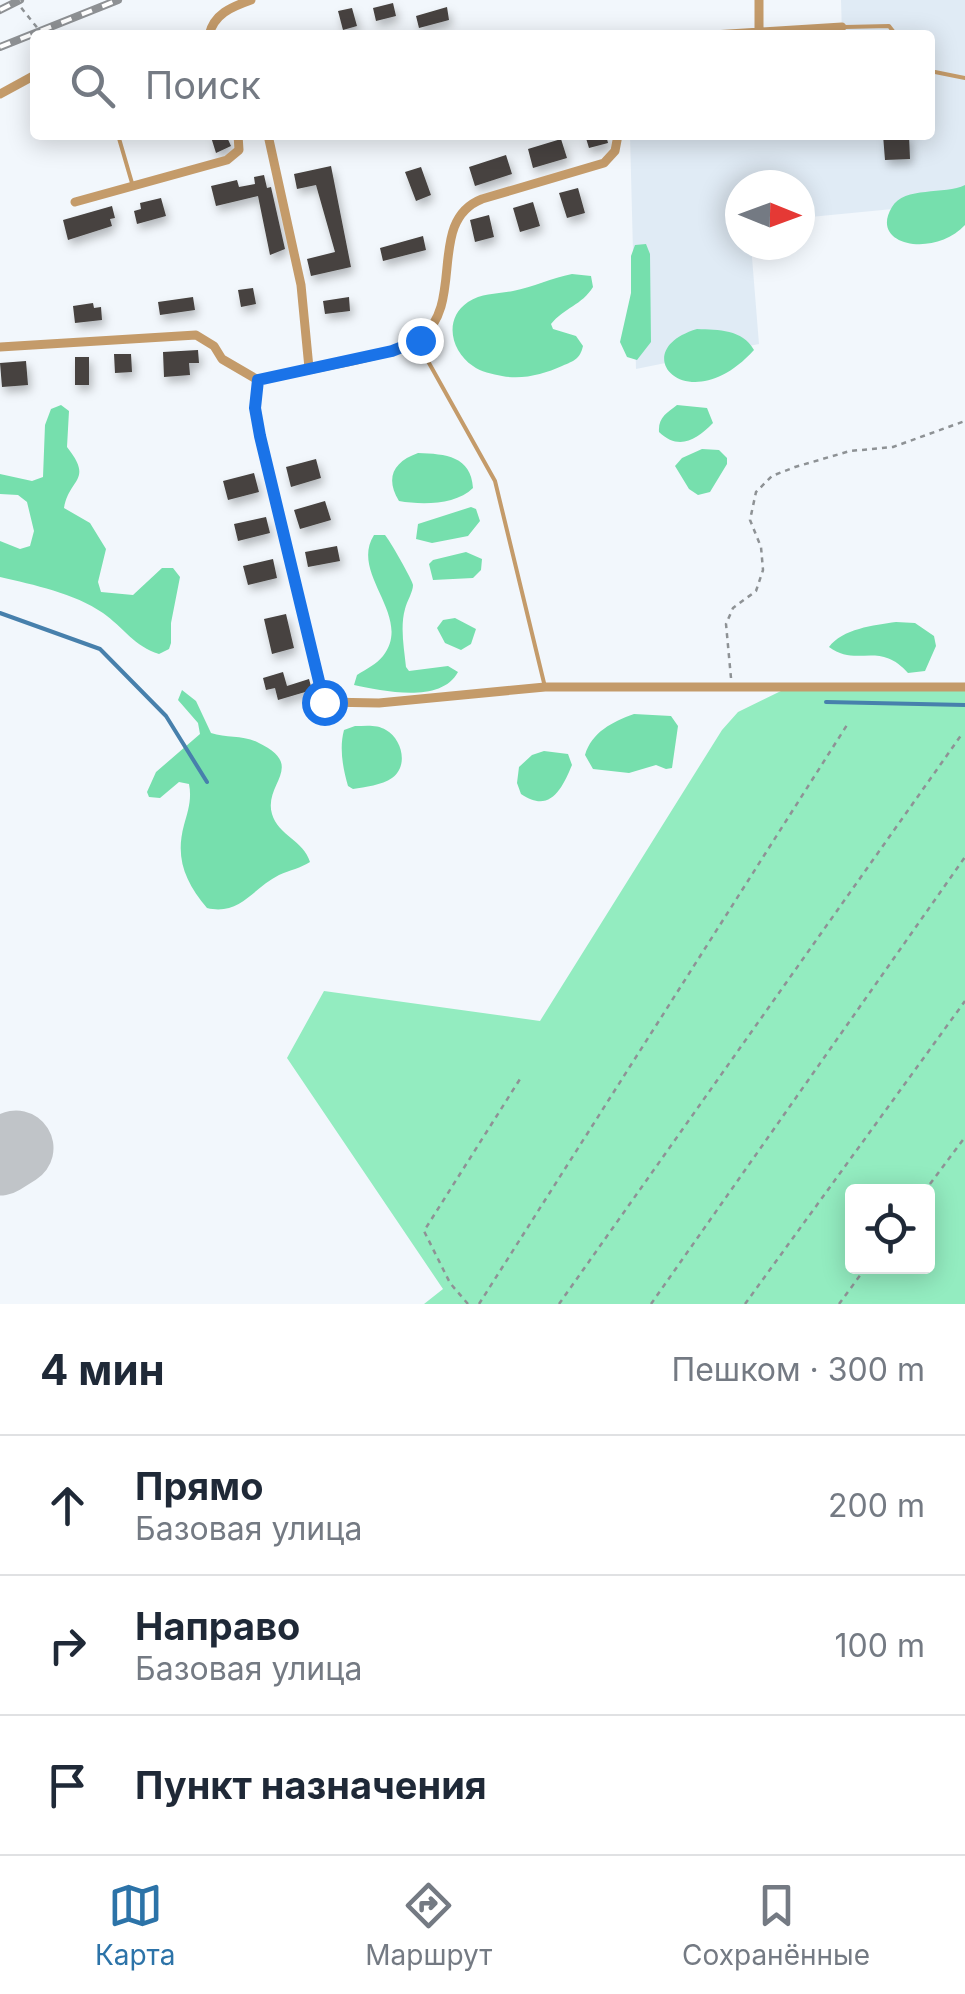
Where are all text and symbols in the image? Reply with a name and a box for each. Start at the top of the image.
search box [30,30,935,140]
icon: search [65,58,120,113]
text: Поиск [145,62,261,108]
north arrow [725,170,815,260]
route end [398,318,444,364]
route start [302,680,348,726]
map controls [845,1184,935,1274]
button: locate [845,1184,935,1274]
text: 4 мин [40,1344,165,1395]
text: Пешком · 300 m [671,1350,925,1389]
text: Прямо [135,1463,263,1509]
icon: ahead [40,1478,95,1533]
text: 200 m [828,1486,925,1525]
text: Базовая улица [135,1509,362,1548]
text: Направо [135,1603,300,1649]
icon: right [40,1618,95,1673]
text: 100 m [835,1626,925,1665]
text: Базовая улица [135,1649,362,1688]
icon: arrive [40,1758,95,1813]
text: Пункт назначения [135,1762,487,1808]
tab: Карта [95,1878,175,1972]
tab: Маршрут [365,1878,492,1972]
tab: Сохранённые [682,1878,870,1972]

